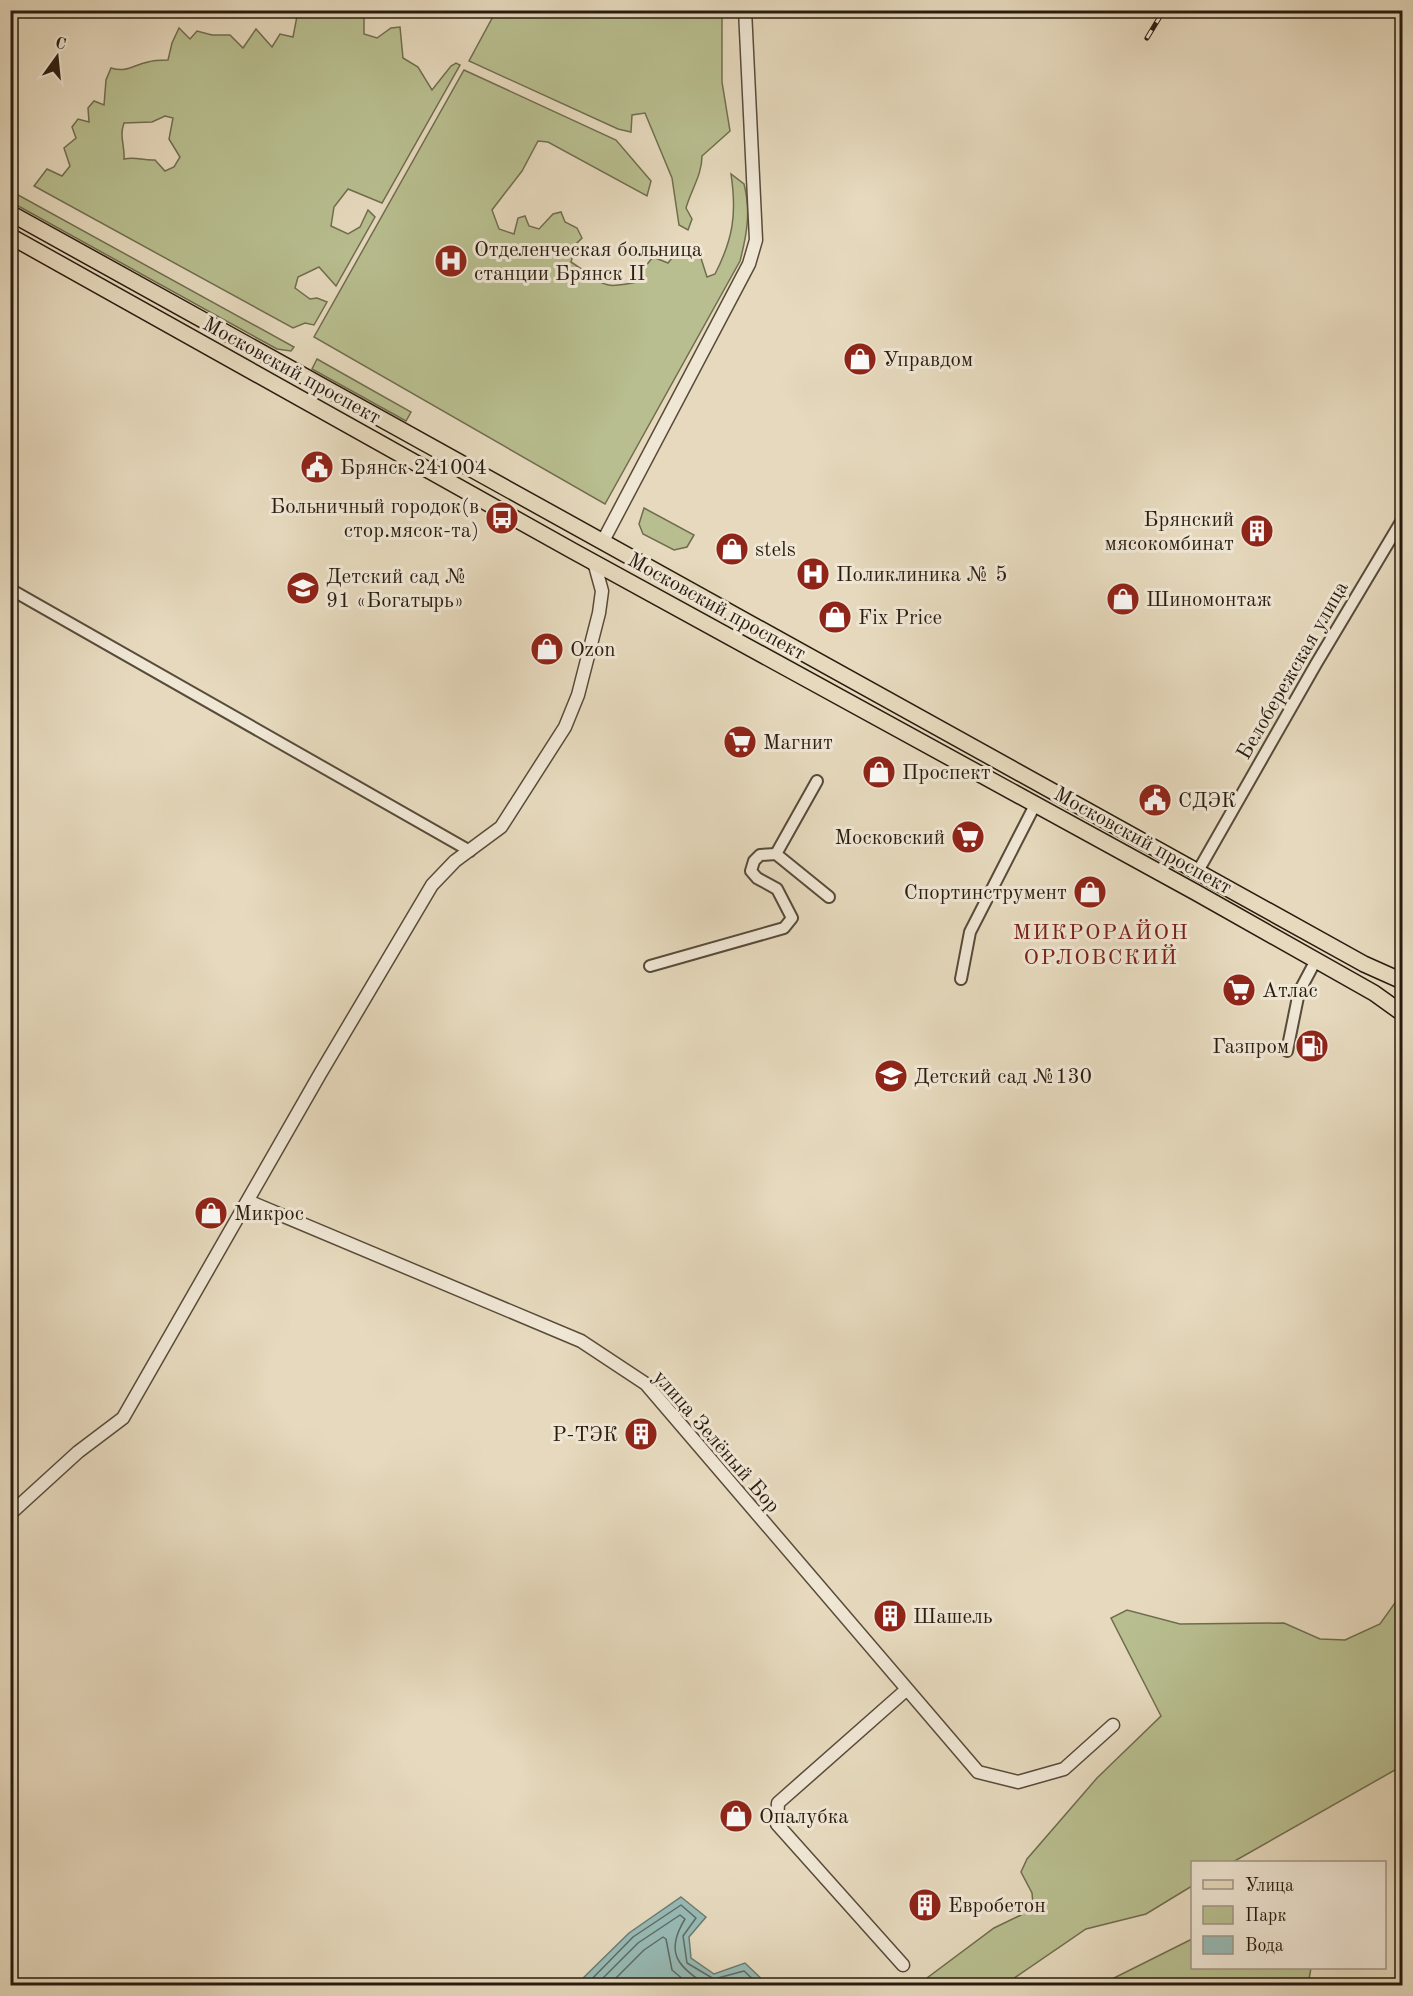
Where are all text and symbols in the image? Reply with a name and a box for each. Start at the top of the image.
north arrow [27,27,87,87]
text: С [53,35,68,54]
place label: Отделенческая больница станции Брянск II [474,240,702,285]
hospital icon: Отделенческая больница станции Брянск II [433,243,469,279]
street label: Московский проспект [199,314,384,429]
shop icon: Управдом [842,341,878,377]
place label: Управдом [883,350,973,371]
public building icon: Брянск 241004 [299,449,335,485]
place label: Брянск 241004 [340,458,487,479]
place label: Больничный городок(в стор.мясок-та) [270,497,479,542]
bus stop icon: Больничный городок(в стор.мясок-та) [484,500,520,536]
place label: Брянский мясокомбинат [1105,510,1234,555]
building icon: Брянский мясокомбинат [1239,513,1275,549]
shop icon: stels [714,531,750,567]
place label: stels [755,540,796,561]
street label: Московский проспект [624,550,809,665]
hospital icon: Поликлиника № 5 [795,556,831,592]
place label: Поликлиника № 5 [836,565,1007,586]
place label: Детский сад № 91 «Богатырь» [326,567,467,612]
school or university icon: Детский сад № 91 «Богатырь» [285,570,321,606]
street label: Белобережская улица [1234,578,1353,763]
shop icon: Шиномонтаж [1105,581,1141,617]
place label: Шиномонтаж [1146,590,1272,611]
shop icon: Fix Price [817,599,853,635]
place label: Fix Price [858,608,942,629]
shop icon: Ozon [529,631,565,667]
place label: Ozon [570,640,616,661]
supermarket icon: Магнит [722,724,758,760]
place label: Магнит [763,733,833,754]
shop icon: Проспект [861,754,897,790]
place label: Проспект [902,763,991,784]
public building icon: СДЭК [1137,782,1173,818]
street label: Московский проспект [1050,784,1235,899]
place label: СДЭК [1178,791,1236,812]
supermarket icon: Московский [950,819,986,855]
place label: Московский [834,828,945,849]
shop icon: Спортинструмент [1072,874,1108,910]
place label: Спортинструмент [904,883,1067,904]
district label: МИКРОРАЙОН ОРЛОВСКИЙ [1013,918,1189,969]
supermarket icon: Атлас [1221,972,1257,1008]
place label: Атлас [1262,981,1318,1002]
fuel station icon: Газпром [1294,1028,1330,1064]
place label: Газпром [1212,1037,1289,1058]
school or university icon: Детский сад №130 [873,1058,909,1094]
place label: Детский сад №130 [914,1067,1092,1088]
shop icon: Микрос [193,1195,229,1231]
place label: Микрос [234,1204,304,1225]
street label: улица Зелёный Бор [648,1367,783,1517]
building icon: Р-ТЭК [623,1416,659,1452]
place label: Р-ТЭК [552,1425,618,1446]
building icon: Шашель [872,1598,908,1634]
place label: Шашель [913,1607,993,1628]
shop icon: Опалубка [718,1798,754,1834]
place label: Опалубка [759,1807,849,1828]
legend [1191,1861,1386,1969]
text: Улица [1245,1877,1294,1895]
building icon: Евробетон [907,1887,943,1923]
place label: Евробетон [948,1896,1046,1917]
text: Парк [1245,1907,1286,1925]
text: Вода [1245,1937,1284,1955]

